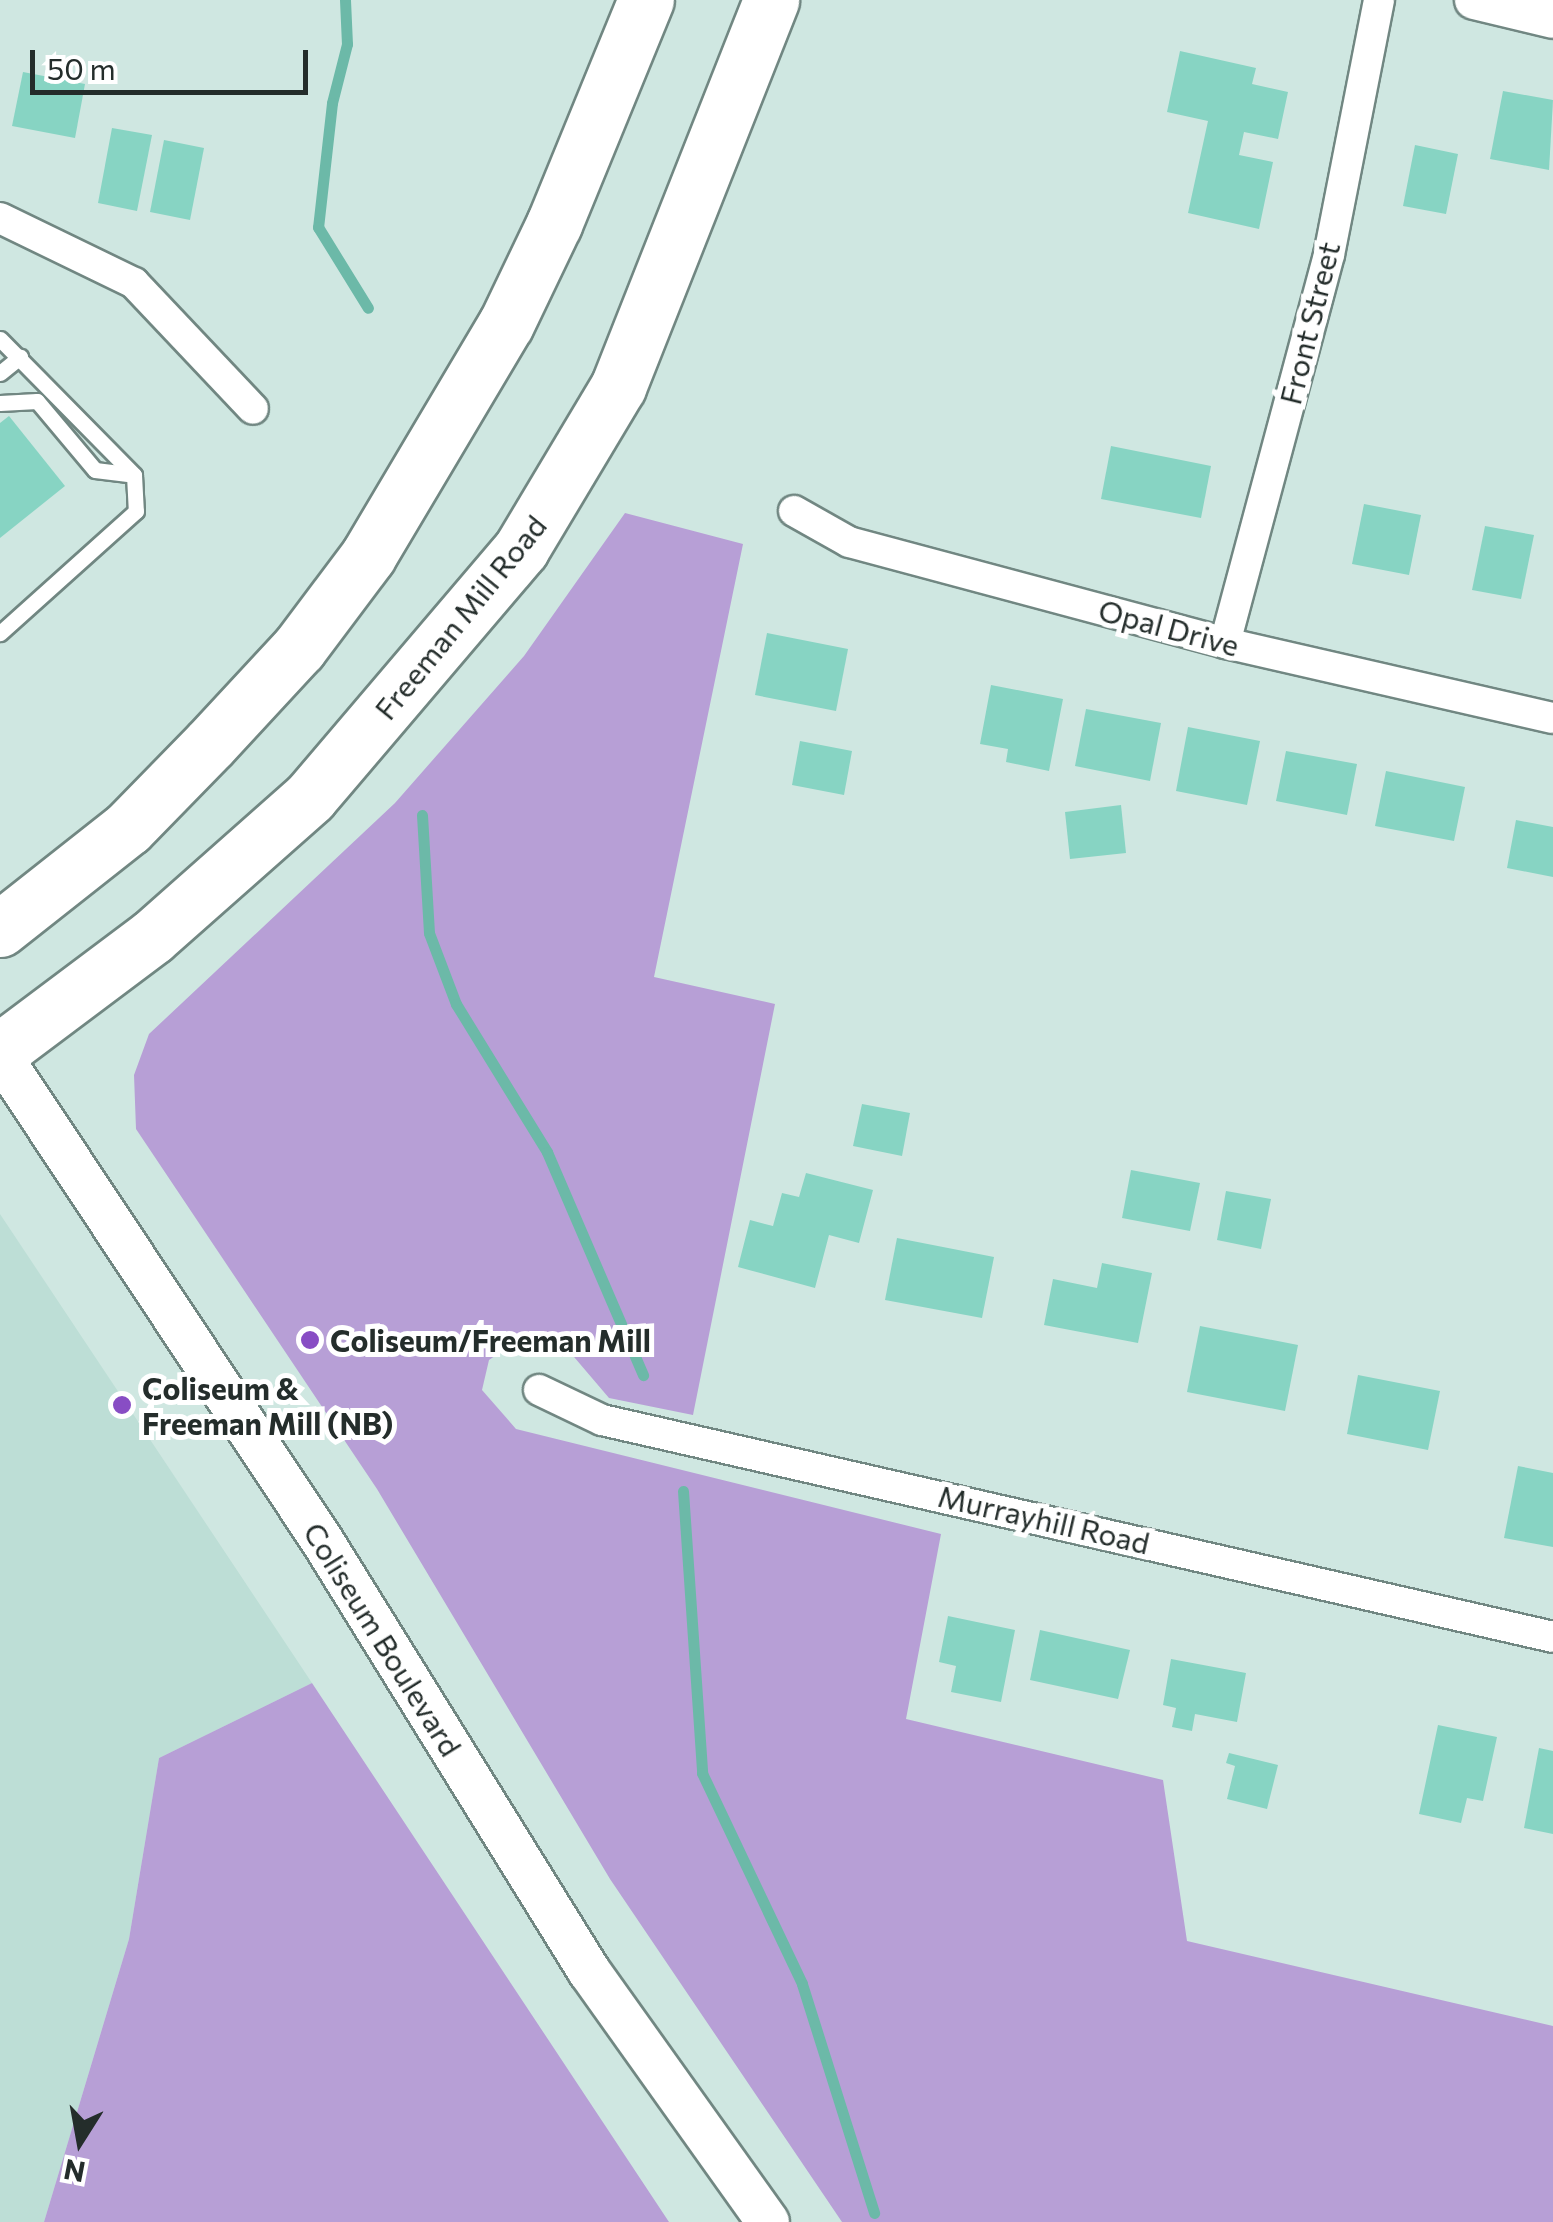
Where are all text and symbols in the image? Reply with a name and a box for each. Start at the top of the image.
scale bar [35,30,312,92]
text: 50 m [47,49,116,86]
street label: Front Street [1271,238,1347,408]
street label: Freeman Mill Road [367,508,553,726]
street label: Opal Drive [1095,591,1243,663]
place label: Coliseum/Freeman Mill [330,1322,651,1358]
marker: Coliseum/Freeman Mill [299,1329,321,1351]
place label: Coliseum & Freeman Mill (NB) [142,1370,393,1440]
marker: Coliseum & Freeman Mill (NB) [111,1394,133,1416]
street label: Murrayhill Road [935,1477,1153,1561]
street label: Coliseum Boulevard [297,1516,469,1762]
north arrow [30,2092,130,2192]
text: N [61,2153,88,2190]

